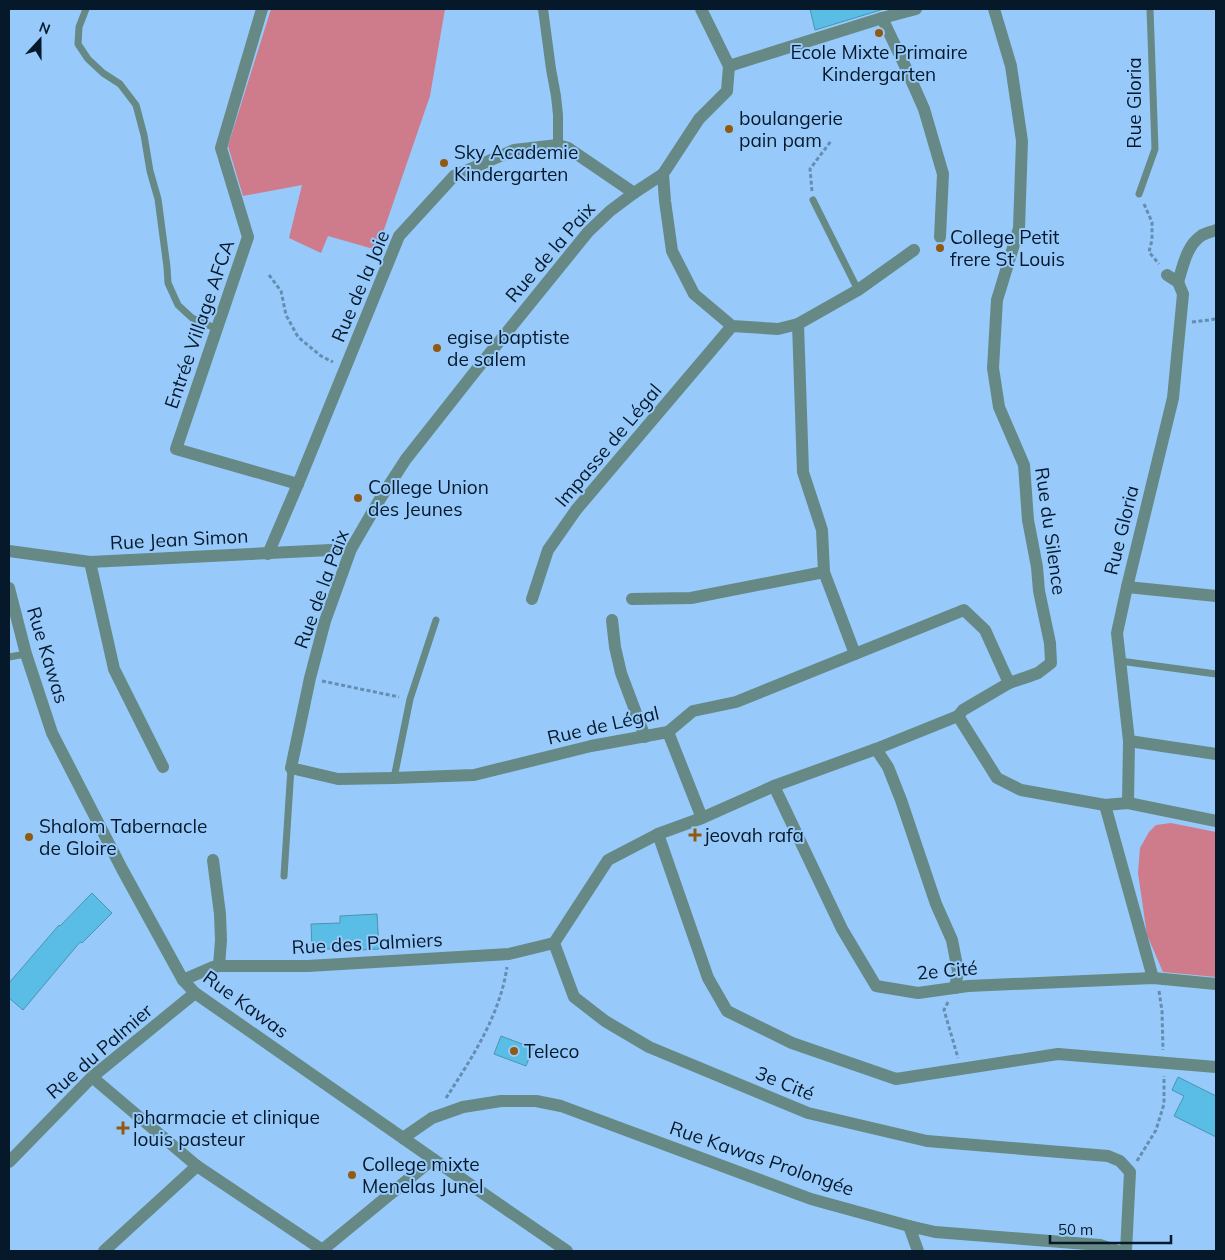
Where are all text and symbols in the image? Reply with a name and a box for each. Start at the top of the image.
north arrow [15,15,65,65]
text: N [36,18,53,38]
marker: Ecole Mixte Primaire Kindergarten [873,27,885,39]
place label: Ecole Mixte Primaire Kindergarten [790,40,968,86]
street label: Rue Gloria [1122,57,1146,149]
place label: boulangerie pain pam [739,106,843,152]
marker: boulangerie pain pam [723,123,735,135]
place label: Sky Academie Kindergarten [454,140,578,186]
marker: Sky Academie Kindergarten [438,157,450,169]
street label: Rue de la Paix [500,197,600,307]
place label: College Petit frere St Louis [950,225,1065,271]
street label: Rue de la Joie [326,227,394,345]
street label: Entrée Village AFCA [159,236,239,412]
marker: College Petit frere St Louis [934,242,946,254]
place label: egise baptiste de salem [447,325,570,371]
marker: egise baptiste de salem [431,342,443,354]
street label: Impasse de Légal [550,379,666,511]
street label: Rue du Silence [1030,466,1072,596]
place label: College Union des Jeunes [368,475,489,521]
street label: Rue Gloria [1098,483,1144,577]
marker: College Union des Jeunes [352,492,364,504]
street label: Rue Jean Simon [109,523,249,555]
street label: Rue de la Paix [288,526,354,652]
street label: Rue Kawas [22,604,74,706]
street label: Rue de Légal [545,700,661,750]
place label: Shalom Tabernacle de Gloire [39,814,207,860]
place label: jeovah rafa [703,823,804,847]
marker: jeovah rafa [689,829,701,841]
marker: Shalom Tabernacle de Gloire [23,831,35,843]
street label: Rue des Palmiers [291,927,443,959]
street label: 2e Cité [916,955,978,985]
street label: Rue Kawas [199,965,293,1043]
street label: Rue du Palmier [41,998,157,1104]
place label: Teleco [524,1039,579,1063]
marker: Teleco [508,1045,520,1057]
street label: 3e Cité [752,1060,818,1106]
place label: pharmacie et clinique louis pasteur [133,1105,320,1151]
street label: Rue Kawas Prolongée [667,1115,857,1201]
marker: pharmacie et clinique louis pasteur [117,1122,129,1134]
place label: College mixte Menelas Junel [362,1152,484,1198]
marker: College mixte Menelas Junel [346,1169,358,1181]
scale bar [1050,1212,1171,1244]
text: 50 m [1058,1220,1093,1239]

